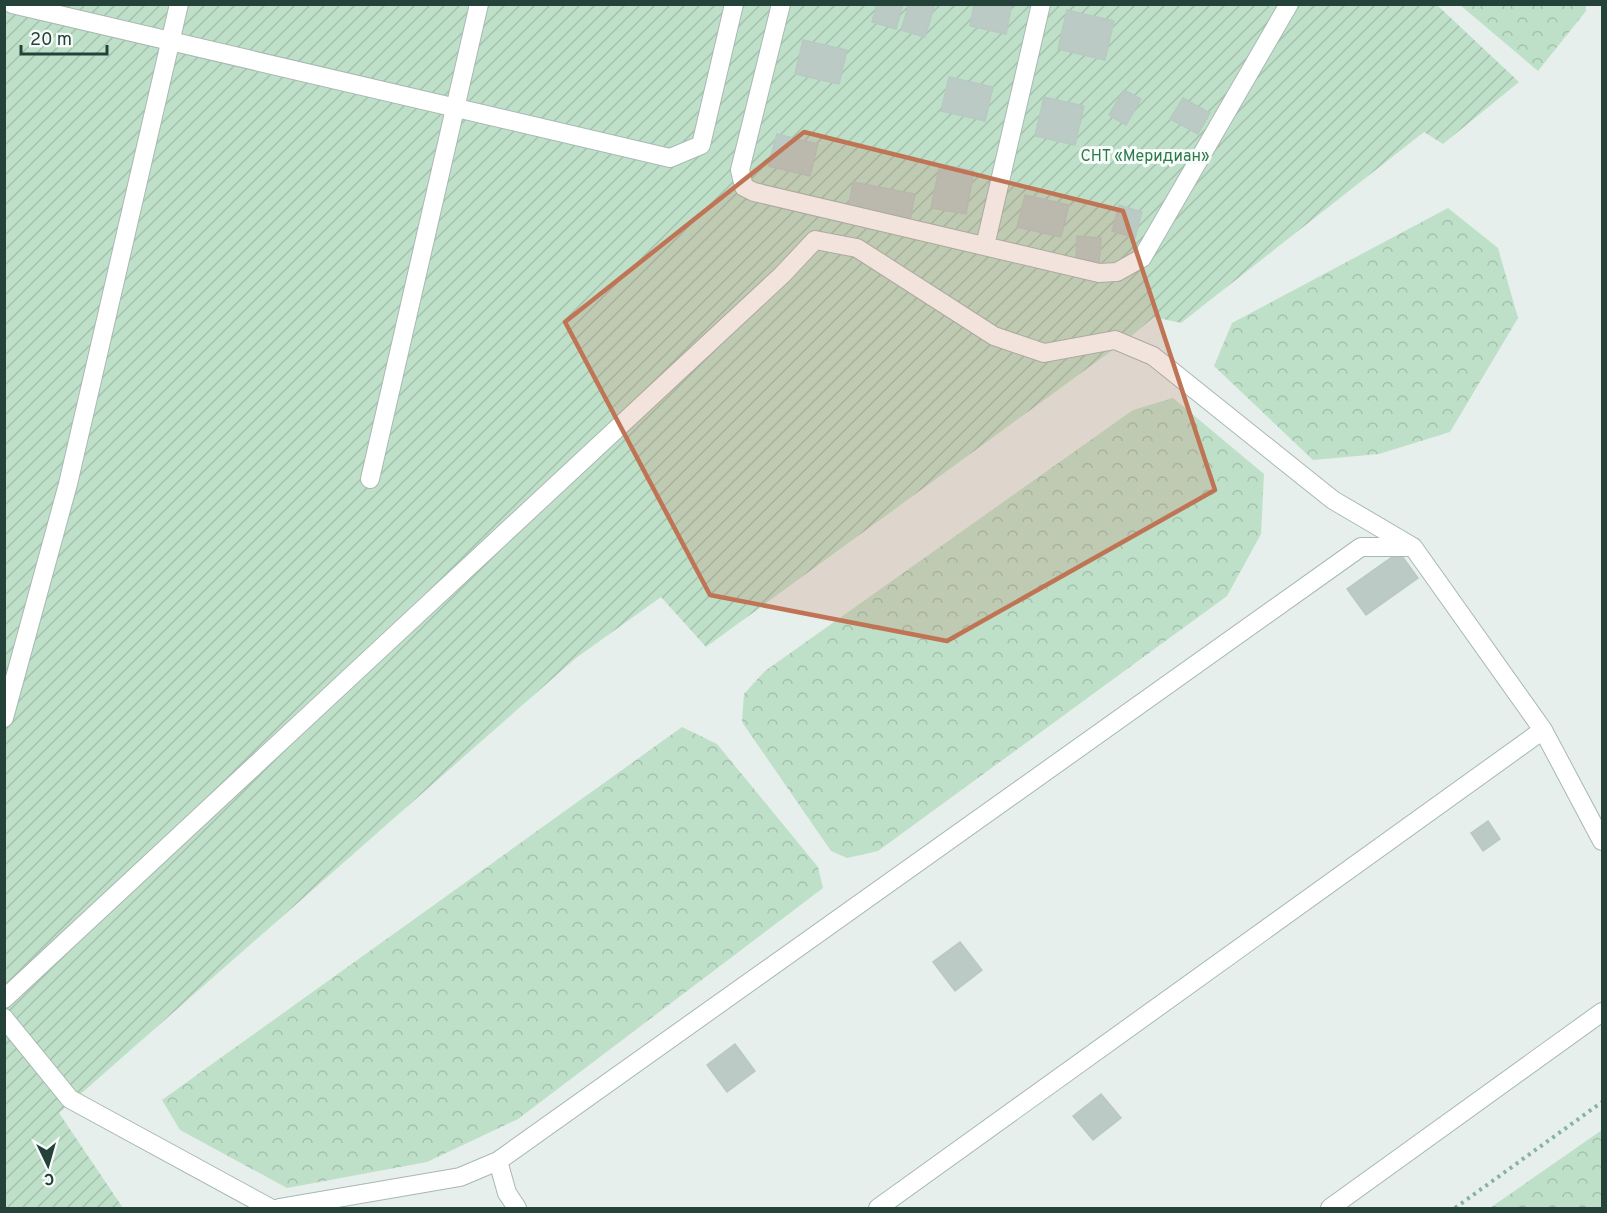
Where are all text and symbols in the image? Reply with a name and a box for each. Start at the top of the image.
scale bar [21,18,106,56]
text: 20 m [30,29,72,52]
park label: СНТ «Меридиан» [1081,147,1209,167]
north arrow [18,1135,78,1195]
text: С [43,1168,55,1188]

